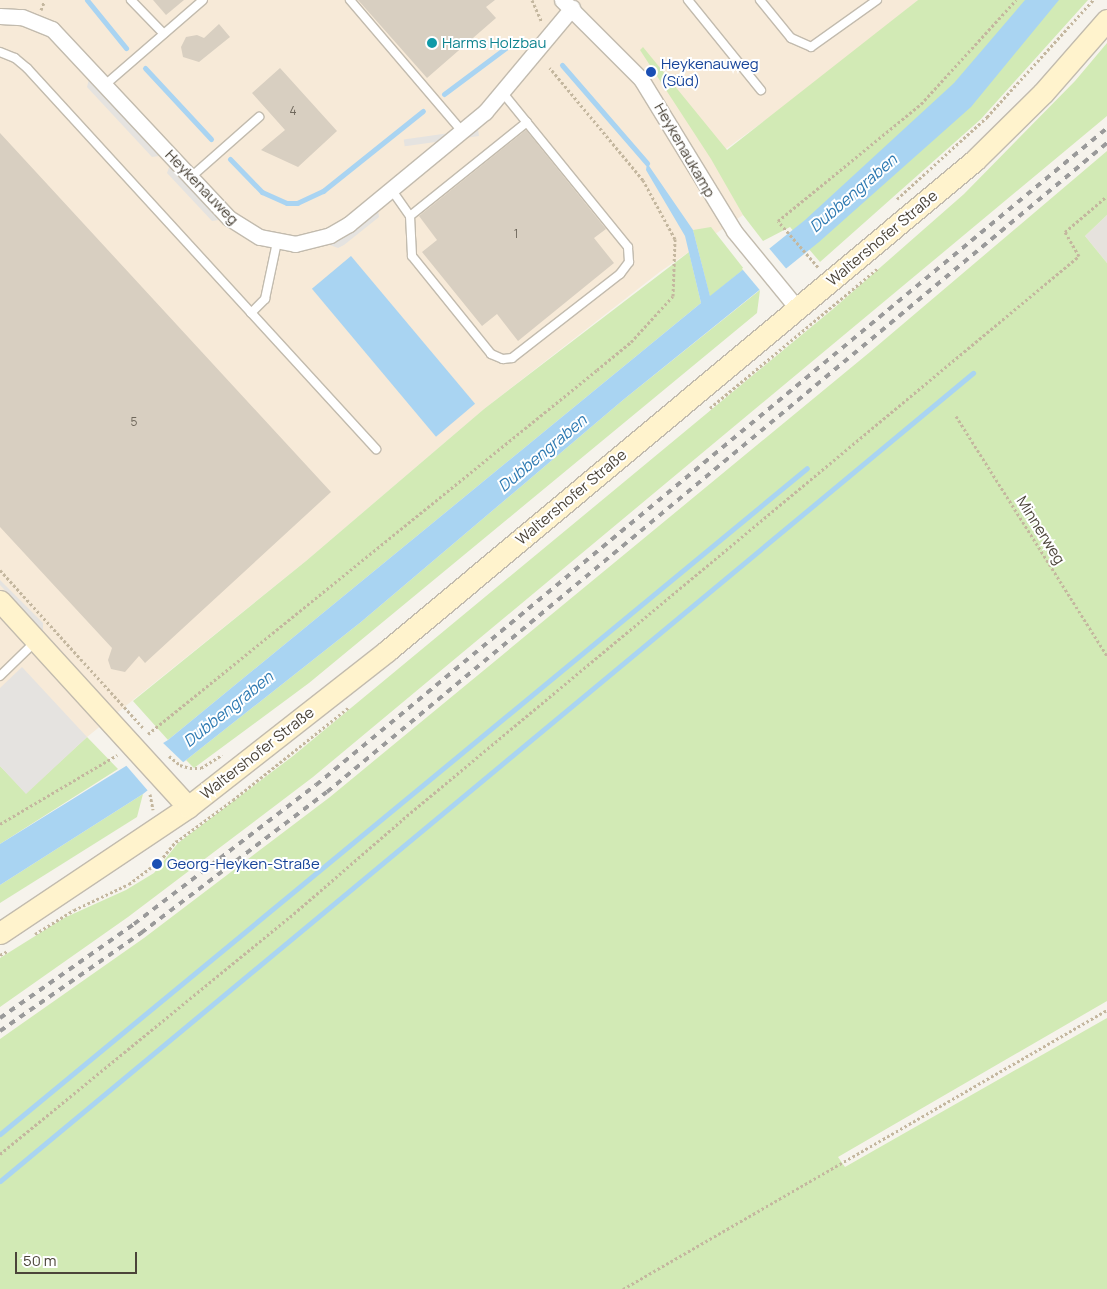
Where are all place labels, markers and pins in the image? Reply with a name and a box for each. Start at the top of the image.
place label: Harms Holzbau [442,34,546,52]
marker: Harms Holzbau [426,37,438,49]
place label: Heykenauweg (Süd) [661,54,759,89]
marker: Heykenauweg (Süd) [645,66,657,78]
place label: Georg-Heyken-Straße [167,855,320,873]
marker: Georg-Heyken-Straße [151,858,163,870]

